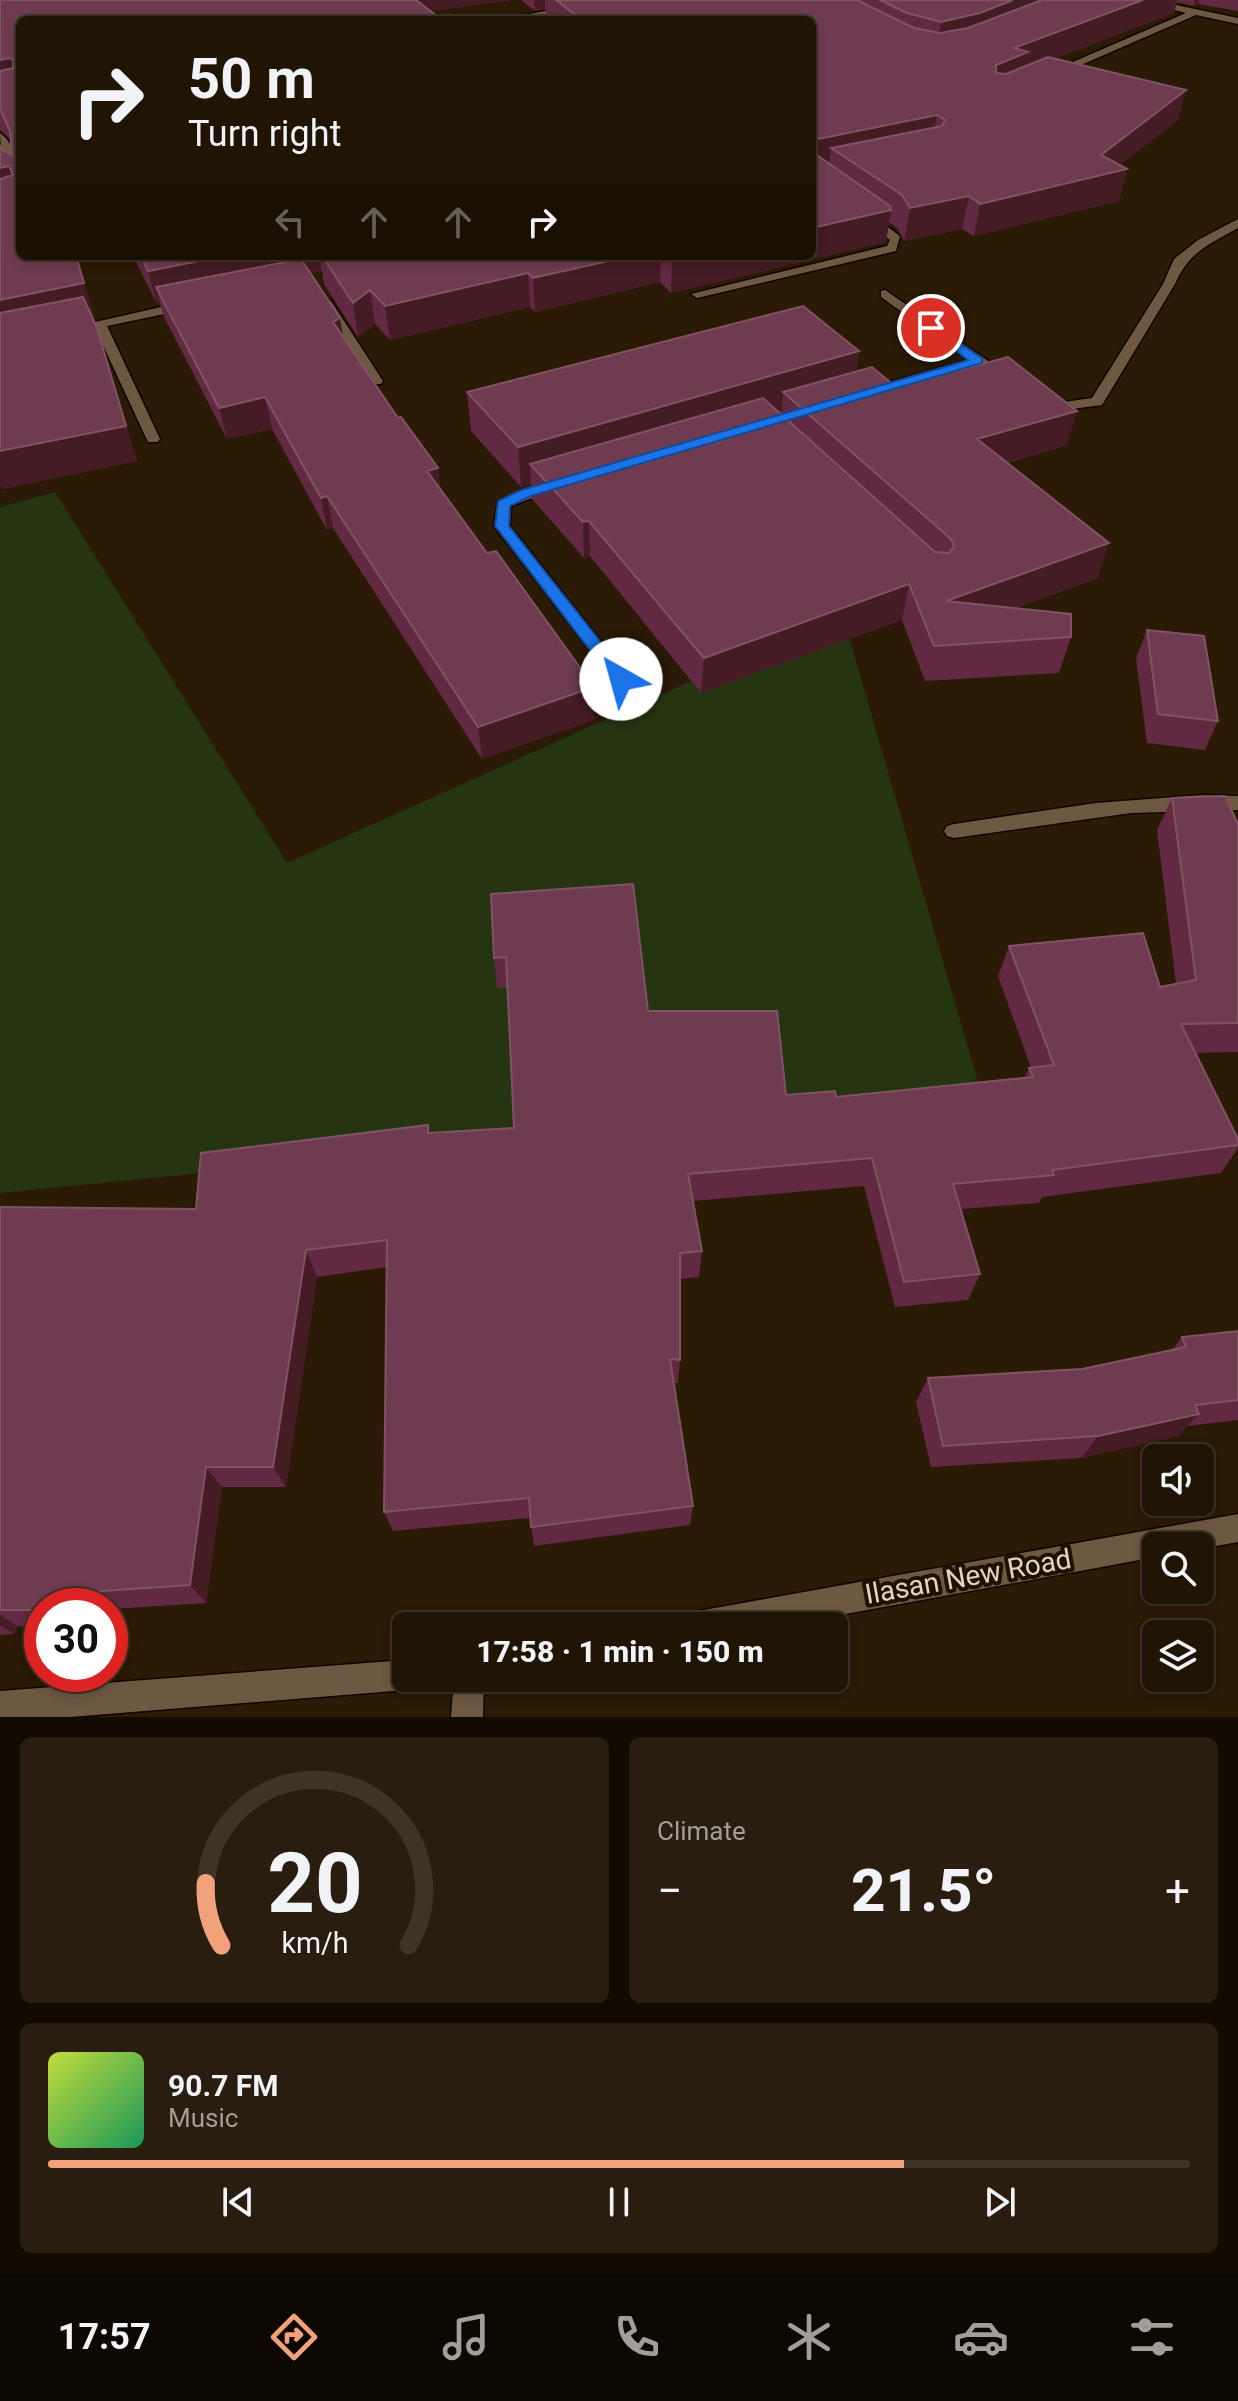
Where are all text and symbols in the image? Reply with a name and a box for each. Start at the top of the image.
text: 50 m [188,46,315,112]
icon: right [56,48,160,152]
text: Turn right [188,113,341,155]
icon: left [268,200,312,244]
icon: ahead [352,200,396,244]
icon: ahead [436,200,480,244]
icon: right [520,200,564,244]
pin [897,294,965,362]
icon: arrive [909,306,953,350]
position arrow [579,637,663,721]
map controls [1142,1444,1214,1692]
button: sound [1142,1444,1214,1516]
button: search [1142,1532,1214,1604]
street label: Ilasan New Road [862,1542,1074,1611]
speed limit sign: 30 [24,1588,128,1692]
button: layers [1142,1620,1214,1692]
text: 17:58 · 1 min · 150 m [476,1634,764,1669]
text: Climate [657,1816,746,1846]
text: 20 [267,1835,362,1932]
text: 21.5° [851,1855,996,1926]
text: − [657,1865,682,1917]
text: + [1165,1865,1190,1917]
text: km/h [281,1926,348,1960]
text: 90.7 FM [168,2068,279,2103]
text: Music [168,2103,238,2133]
icon: previous [216,2180,260,2224]
icon: pause [597,2180,641,2224]
icon: next [978,2180,1022,2224]
icon: directions [266,2309,322,2365]
icon: music [438,2309,494,2365]
icon: phone [609,2309,665,2365]
icon: climate [781,2309,837,2365]
icon: car [953,2309,1009,2365]
icon: filters [1124,2309,1180,2365]
text: 17:57 [58,2316,151,2358]

